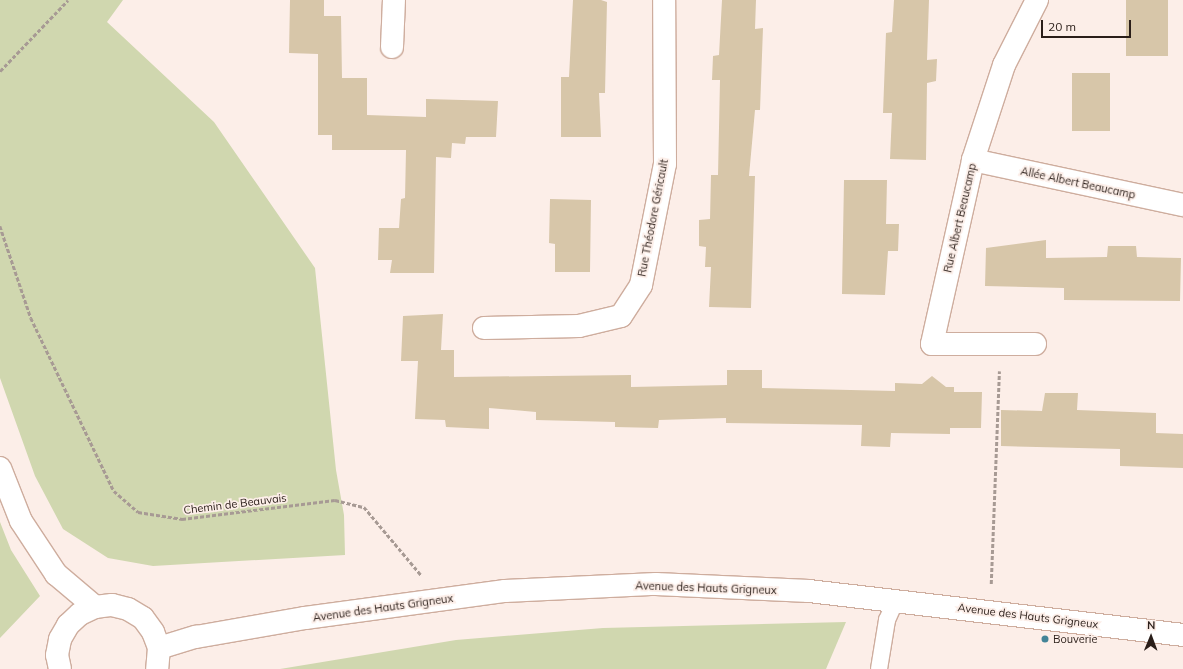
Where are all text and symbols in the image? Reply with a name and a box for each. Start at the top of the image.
scale bar [1043,12,1133,38]
text: 20 m [1048,19,1076,34]
street label: Rue Théodore Géricault [635,158,671,278]
street label: Rue Albert Beaucamp [941,162,979,274]
street label: Allée Albert Beaucamp [1019,164,1137,202]
street label: Chemin de Beauvais [183,491,287,517]
street label: Avenue des Hauts Grigneux [635,579,777,597]
street label: Avenue des Hauts Grigneux [312,592,454,624]
street label: Avenue des Hauts Grigneux [957,601,1099,631]
north arrow [1131,617,1171,657]
text: N [1147,618,1155,632]
place label: Bouverie [1053,632,1097,646]
marker: Bouverie [1040,634,1050,644]

